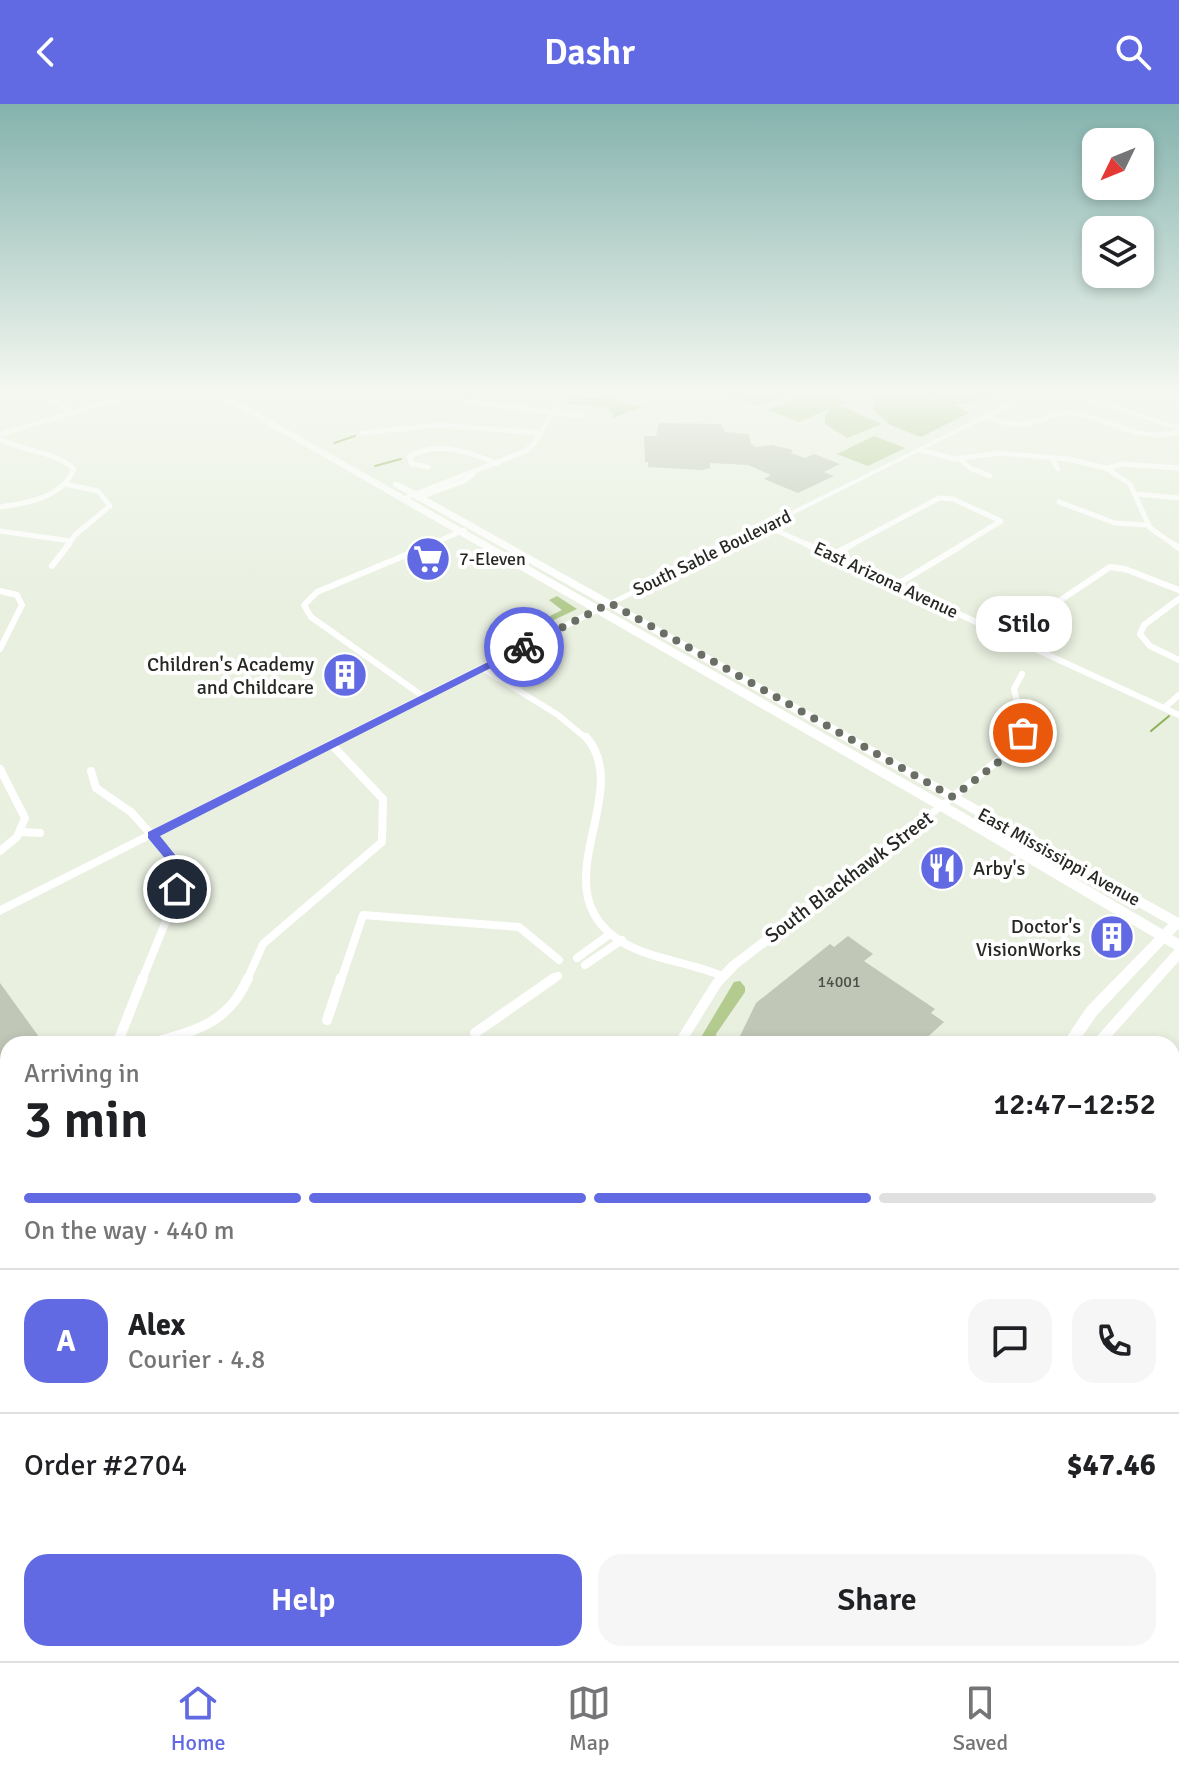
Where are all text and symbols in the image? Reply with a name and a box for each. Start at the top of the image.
icon: back [24,30,68,74]
text: Dashr [544,30,635,75]
icon: search [1111,30,1155,74]
north arrow [1082,128,1154,200]
map controls [1082,128,1154,288]
button: layers [1082,216,1154,288]
street label: South Sable Boulevard [629,505,795,601]
supermarket icon: 7-Eleven [404,535,452,583]
street label: East Arizona Avenue [810,537,962,623]
place label: 7-Eleven [459,548,526,570]
callout: Stilo [975,597,1071,653]
courier [484,607,564,687]
text: Stilo [998,608,1050,640]
icon: bike [502,625,546,669]
building icon: Children's Academy and Childcare [321,651,369,699]
place label: Children's Academy and Childcare [147,652,315,700]
pin [989,699,1057,767]
icon: bag [1001,711,1045,755]
street label: East Mississippi Avenue [974,803,1144,911]
street label: South Blackhawk Street [760,806,938,948]
restaurant icon: Arby's [918,844,966,892]
pin [143,855,211,923]
place label: Arby's [973,856,1026,881]
icon: home [155,867,199,911]
building icon: Doctor's VisionWorks [1088,913,1136,961]
place label: Doctor's VisionWorks [976,914,1081,962]
house number: 14001 [817,972,861,992]
text: Arriving in [24,1058,140,1090]
text: 12:47–12:52 [993,1086,1156,1123]
text: 3 min [24,1088,149,1152]
text: On the way · 440 m [24,1215,234,1247]
button: chat [968,1299,1052,1383]
button: phone [1072,1299,1156,1383]
text: Alex [128,1307,185,1344]
text: A [56,1323,76,1360]
text: Courier · 4.8 [128,1344,265,1376]
text: Order #2704 [24,1447,187,1484]
text: $47.46 [1066,1447,1156,1484]
button: Help [24,1554,582,1646]
button: Share [598,1554,1156,1646]
tab: Home [171,1681,226,1756]
tab: Map [567,1681,611,1756]
tab: Saved [953,1681,1008,1756]

